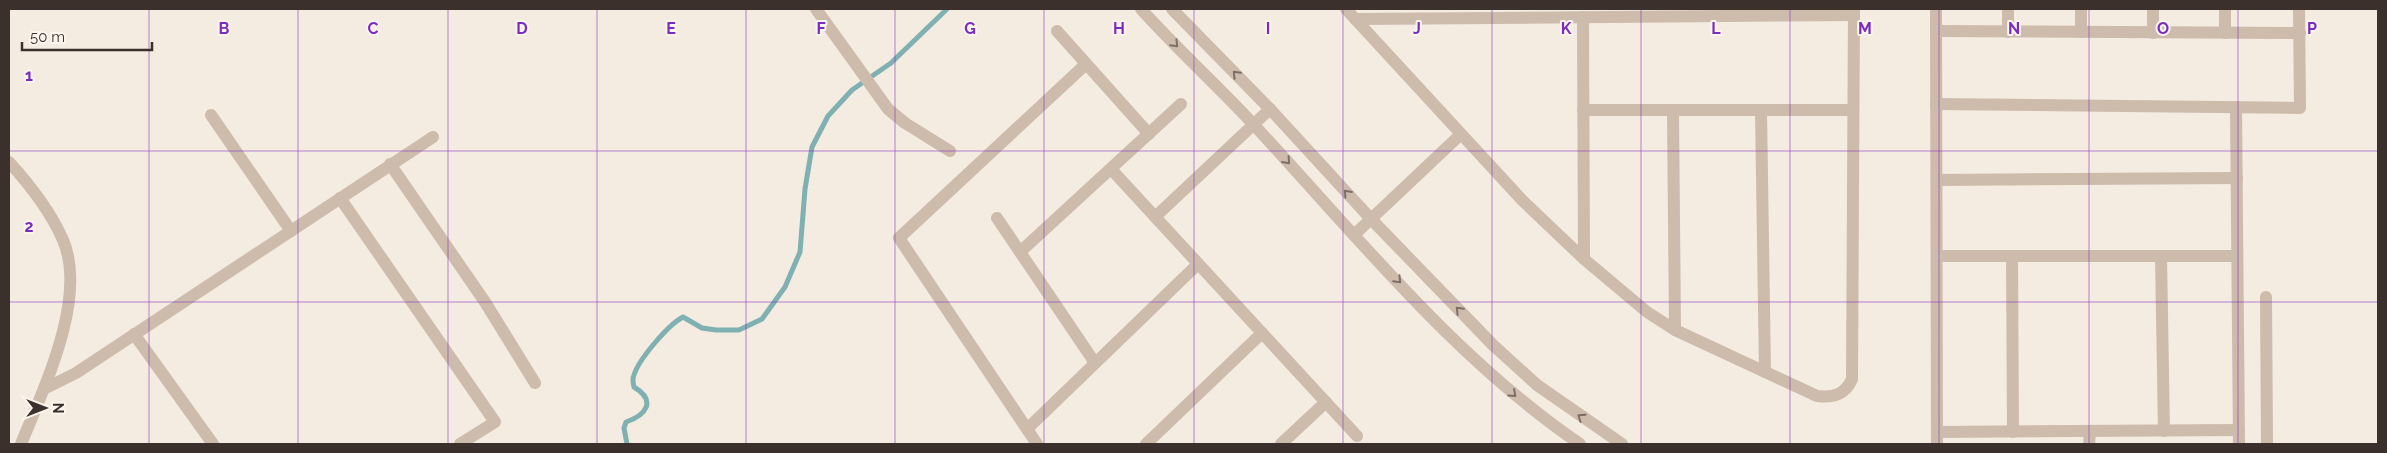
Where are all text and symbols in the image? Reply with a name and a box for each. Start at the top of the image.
text: B [219,19,230,38]
text: C [368,19,379,38]
text: D [516,19,528,38]
text: E [666,19,676,38]
text: F [816,19,826,38]
text: G [964,19,976,38]
text: H [1113,19,1125,38]
text: I [1266,19,1270,38]
text: J [1413,19,1421,38]
text: K [1561,19,1572,38]
text: L [1711,19,1721,38]
text: M [1858,19,1872,38]
text: N [2008,19,2020,38]
text: O [2157,19,2169,38]
text: P [2307,19,2317,38]
scale bar [22,20,152,52]
text: 50 m [30,28,65,46]
one-way arrow [1169,38,1178,47]
text: 1 [25,66,33,85]
one-way arrow [1233,71,1242,80]
one-way arrow [1281,156,1290,165]
one-way arrow [1344,190,1353,199]
text: 2 [24,217,34,236]
one-way arrow [1392,274,1401,283]
one-way arrow [1456,307,1465,316]
north arrow [20,383,70,433]
one-way arrow [1508,388,1517,397]
text: N [50,403,66,413]
one-way arrow [1578,414,1587,423]

